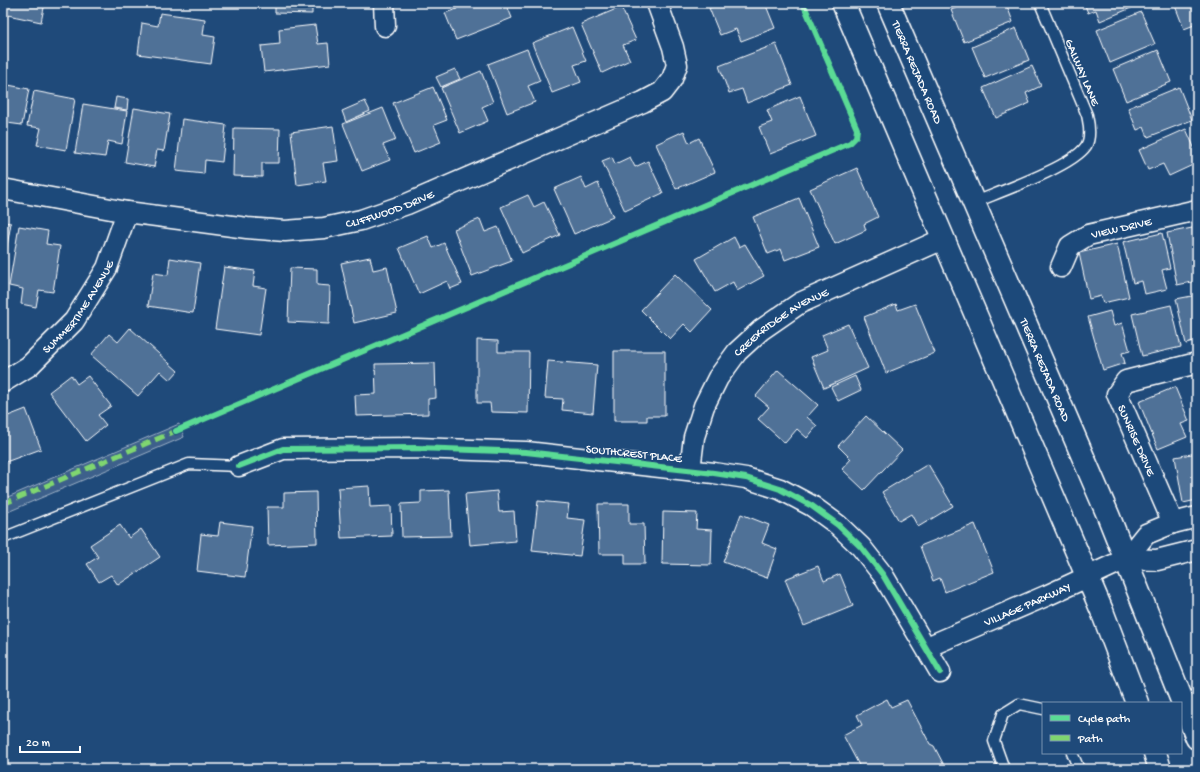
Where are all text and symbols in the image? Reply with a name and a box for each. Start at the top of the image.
street label: TIERRA REJADA ROAD [887,18,944,127]
street label: GALWAY LANE [1061,37,1102,109]
street label: CLIFFWOOD DRIVE [345,188,437,232]
street label: VIEW DRIVE [1089,216,1154,243]
street label: SUMMERTIME AVENUE [40,259,118,357]
street label: CREEKRIDGE AVENUE [732,286,832,360]
street label: TIERRA REJADA ROAD [1015,316,1072,424]
street label: SUNRISE DRIVE [1113,403,1157,479]
street label: SOUTHCREST PLACE [585,443,683,467]
street label: VILLAGE PARKWAY [982,580,1074,631]
legend [1042,702,1182,754]
text: Cycle path [1078,713,1131,727]
scale bar [20,728,80,754]
text: Path [1077,733,1103,747]
text: 20 m [26,737,51,751]

